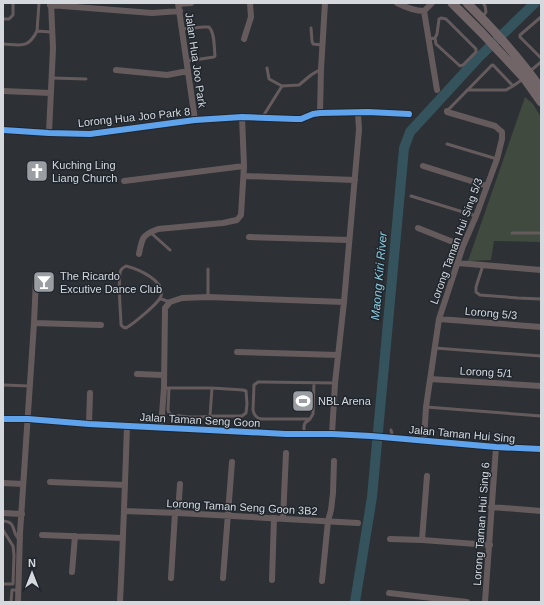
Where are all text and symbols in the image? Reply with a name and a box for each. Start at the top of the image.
street label: Jalan Hua Joo Park [183,12,209,109]
street label: Lorong Hua Joo Park 8 [77,105,191,129]
church icon: Kuching Ling Liang Church [24,158,50,184]
place label: Kuching Ling Liang Church [52,159,117,184]
street label: Lorong Taman Hui Sing 5/3 [428,176,484,306]
water label: Maong Kiri River [368,230,390,321]
bar icon: The Ricardo Excutive Dance Club [31,269,57,295]
place label: The Ricardo Excutive Dance Club [60,270,162,295]
street label: Lorong 5/3 [464,305,518,321]
street label: Lorong 5/1 [459,365,513,379]
sports icon: NBL Arena [290,388,316,414]
place label: NBL Arena [318,395,372,407]
street label: Jalan Taman Seng Goon [139,411,261,429]
street label: Jalan Taman Hui Sing [408,423,516,445]
street label: Lorong Taman Hui Sing 6 [471,462,491,586]
street label: Lorong Taman Seng Goon 3B2 [166,497,318,517]
north arrow [12,553,52,593]
text: N [28,557,36,569]

